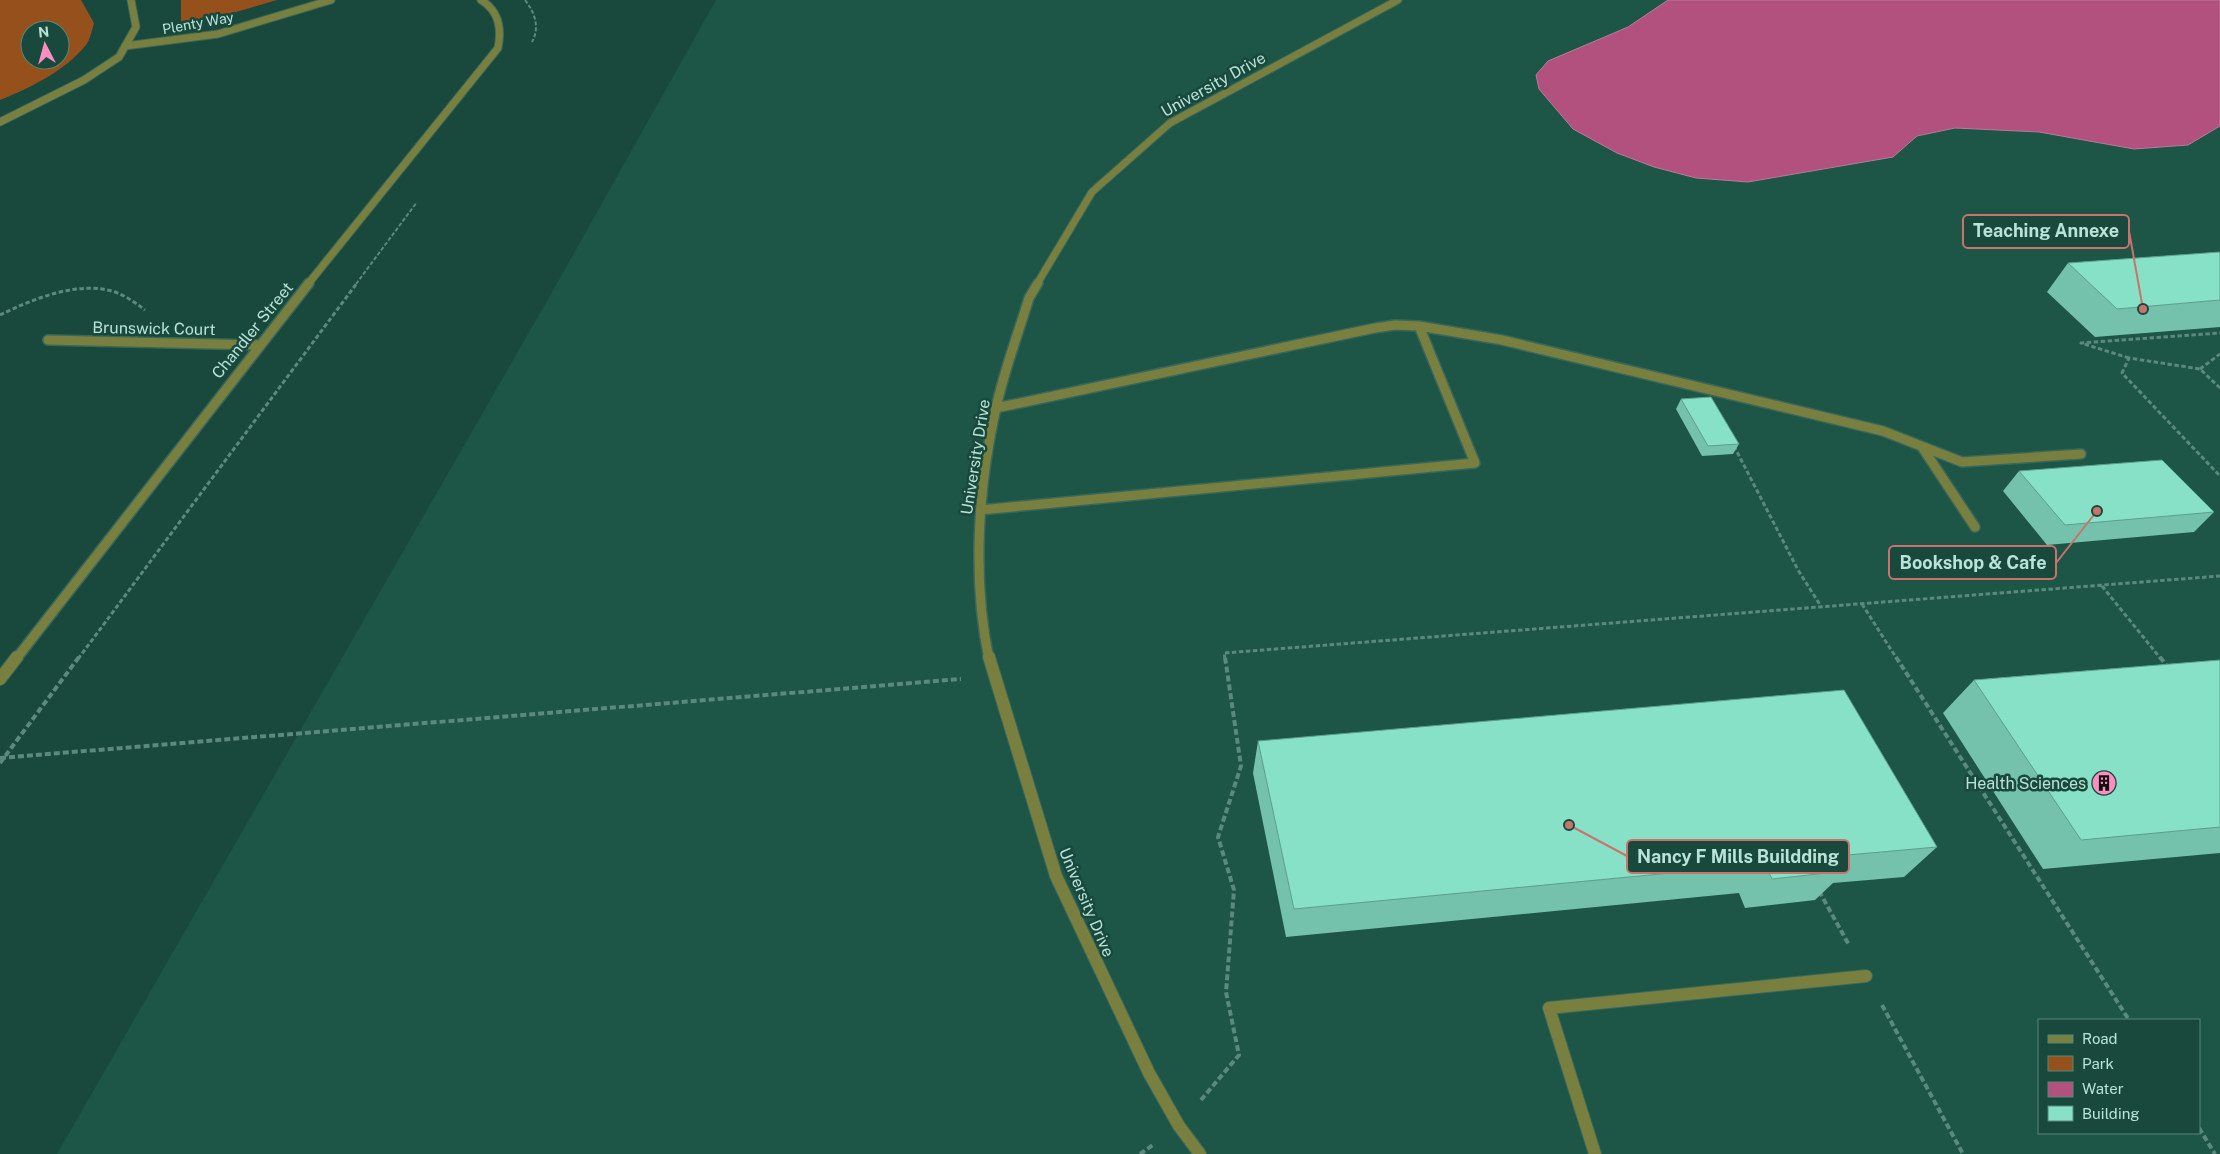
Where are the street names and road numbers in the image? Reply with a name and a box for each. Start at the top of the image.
street label: Plenty Way [161,9,235,37]
street label: University Drive [1158,48,1269,121]
street label: Chandler Street [208,278,297,382]
street label: Brunswick Court [92,318,216,339]
street label: University Drive [957,398,994,516]
street label: University Drive [1055,845,1118,960]

